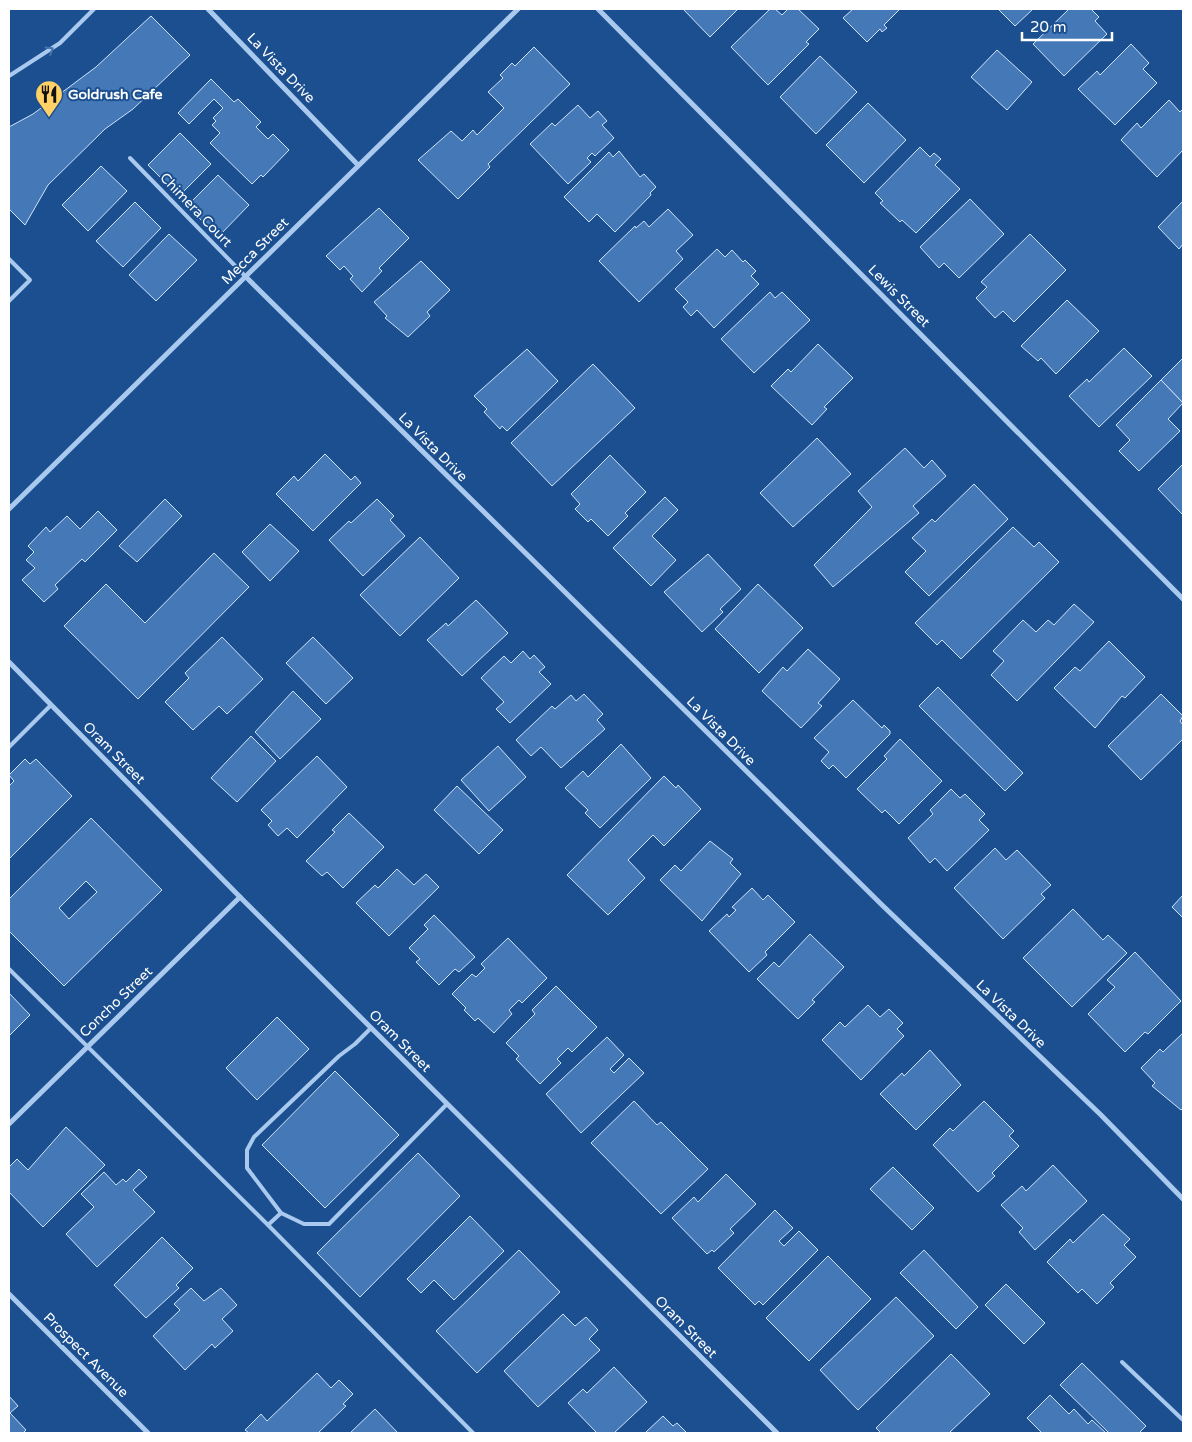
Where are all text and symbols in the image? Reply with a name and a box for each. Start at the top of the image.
scale bar [1022,10,1112,42]
text: 20 m [1030,18,1067,36]
street label: La Vista Drive [243,29,319,107]
one-way arrow [44,47,54,56]
restaurant icon: Goldrush Cafe [34,79,64,118]
place label: Goldrush Cafe [68,86,163,103]
street label: Chimera Court [156,169,236,251]
street label: Mecca Street [218,214,292,288]
street label: Lewis Street [864,261,934,331]
street label: La Vista Drive [395,409,471,485]
street label: La Vista Drive [683,693,759,769]
street label: Oram Street [79,718,149,788]
street label: Concho Street [76,963,156,1041]
street label: La Vista Drive [972,976,1050,1052]
street label: Oram Street [365,1006,435,1076]
street label: Oram Street [651,1292,721,1362]
street label: Prospect Avenue [40,1309,132,1401]

